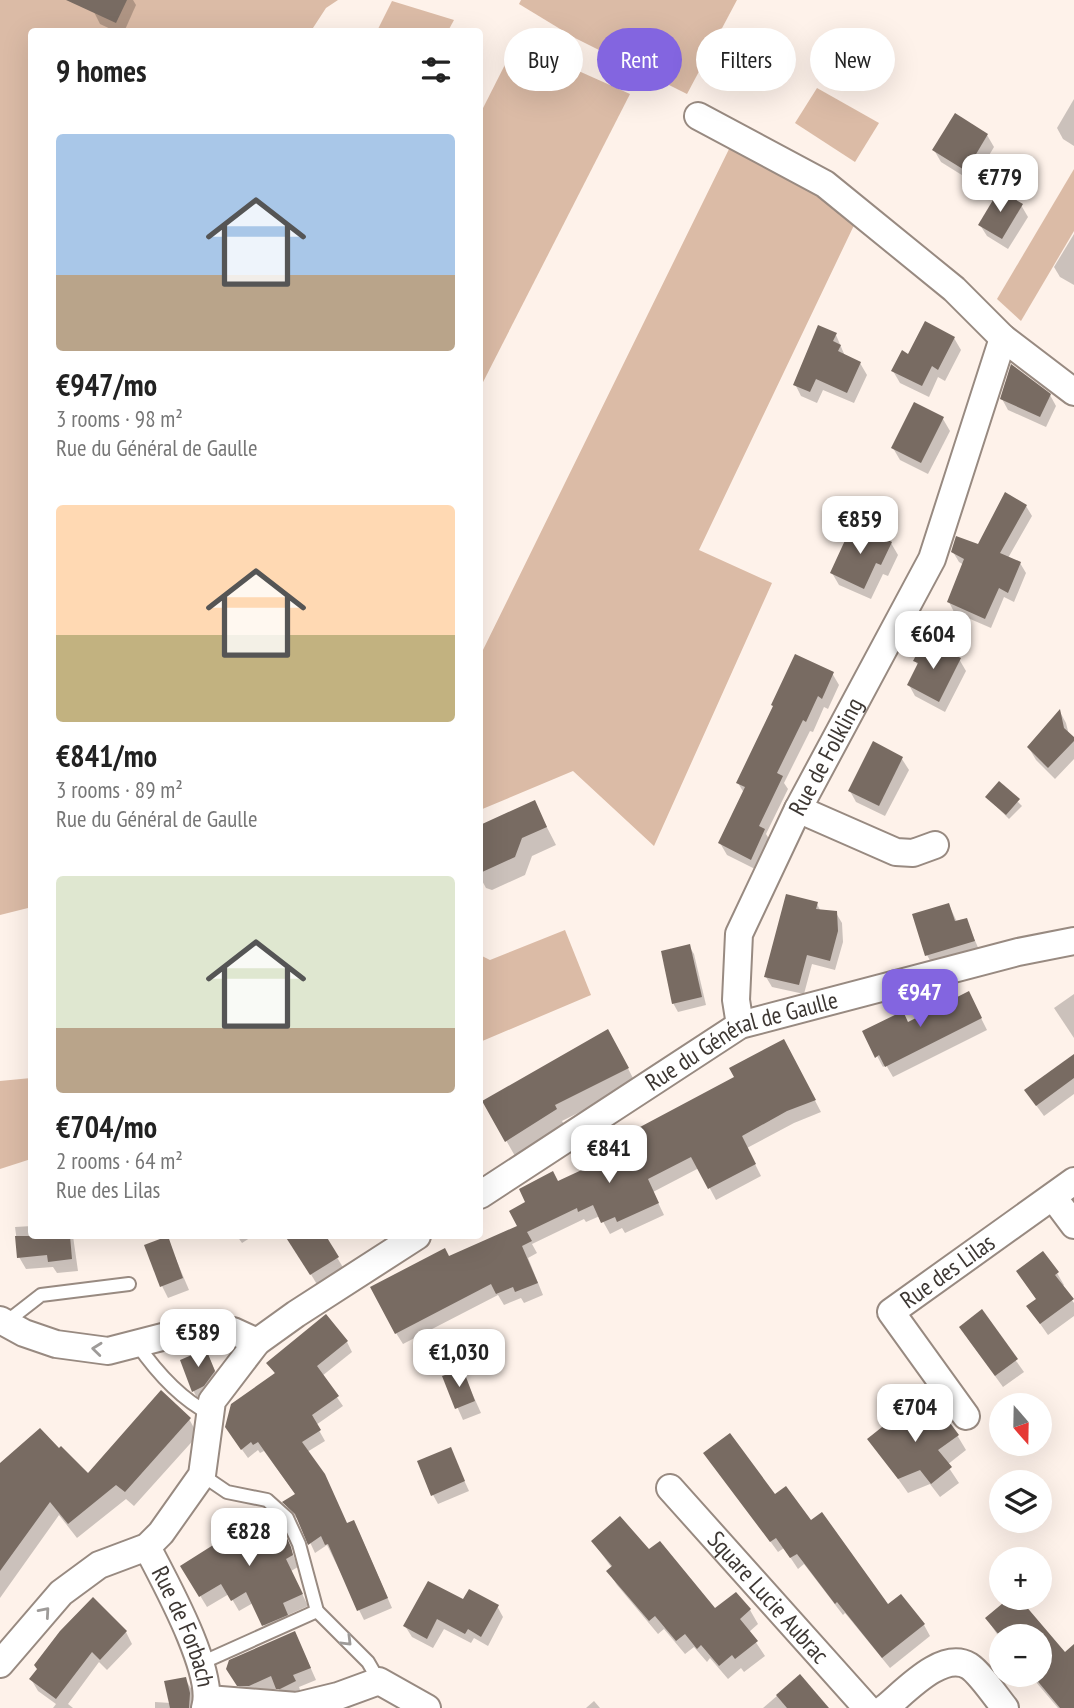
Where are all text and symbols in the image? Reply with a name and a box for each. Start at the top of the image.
chip: Buy [504,28,583,91]
chip: Rent [597,28,682,91]
chip: Filters [696,28,796,91]
chip: New [810,28,895,91]
text: 9 homes [56,51,147,90]
icon: filters [417,51,455,89]
pin: €779 [959,154,1041,214]
text: €779 [978,162,1022,191]
icon: home [193,179,319,305]
text: €947/mo [56,365,157,404]
text: 3 rooms · 98 m² [56,404,183,433]
text: Rue du Général de Gaulle [56,433,257,462]
pin: €859 [819,496,901,556]
text: €859 [838,504,882,533]
icon: home [193,550,319,676]
pin: €604 [892,612,974,671]
text: €604 [911,619,955,648]
street label: Rue de Folkling [781,692,870,821]
text: €841/mo [56,736,157,775]
text: 3 rooms · 89 m² [56,775,183,804]
text: Rue du Général de Gaulle [56,804,257,833]
icon: home [193,921,319,1047]
pin: €947 [879,970,961,1029]
text: €947 [898,977,942,1006]
street label: Rue du Général de Gaulle [639,984,841,1098]
text: €704/mo [56,1107,157,1146]
pin: €841 [568,1126,650,1185]
text: €841 [587,1133,631,1162]
text: 2 rooms · 64 m² [56,1146,183,1175]
text: Rue des Lilas [56,1175,160,1204]
street label: Rue des Lilas [894,1227,1001,1315]
pin: €589 [157,1310,239,1369]
text: €589 [176,1317,220,1346]
pin: €1,030 [402,1330,516,1389]
text: €1,030 [429,1337,489,1366]
one-way arrow [91,1342,102,1357]
pin: €704 [874,1384,956,1444]
text: €704 [893,1392,937,1421]
north arrow [989,1393,1052,1456]
map controls [989,1393,1052,1687]
button: layers [989,1470,1052,1533]
pin: €828 [208,1508,290,1568]
text: €828 [227,1516,271,1545]
street label: Square Lucie Aubrac [701,1524,836,1670]
button: + [989,1547,1052,1610]
street label: Rue de Forbach [145,1561,222,1690]
one-way arrow [37,1607,49,1620]
button: − [989,1624,1052,1687]
one-way arrow [339,1633,352,1646]

